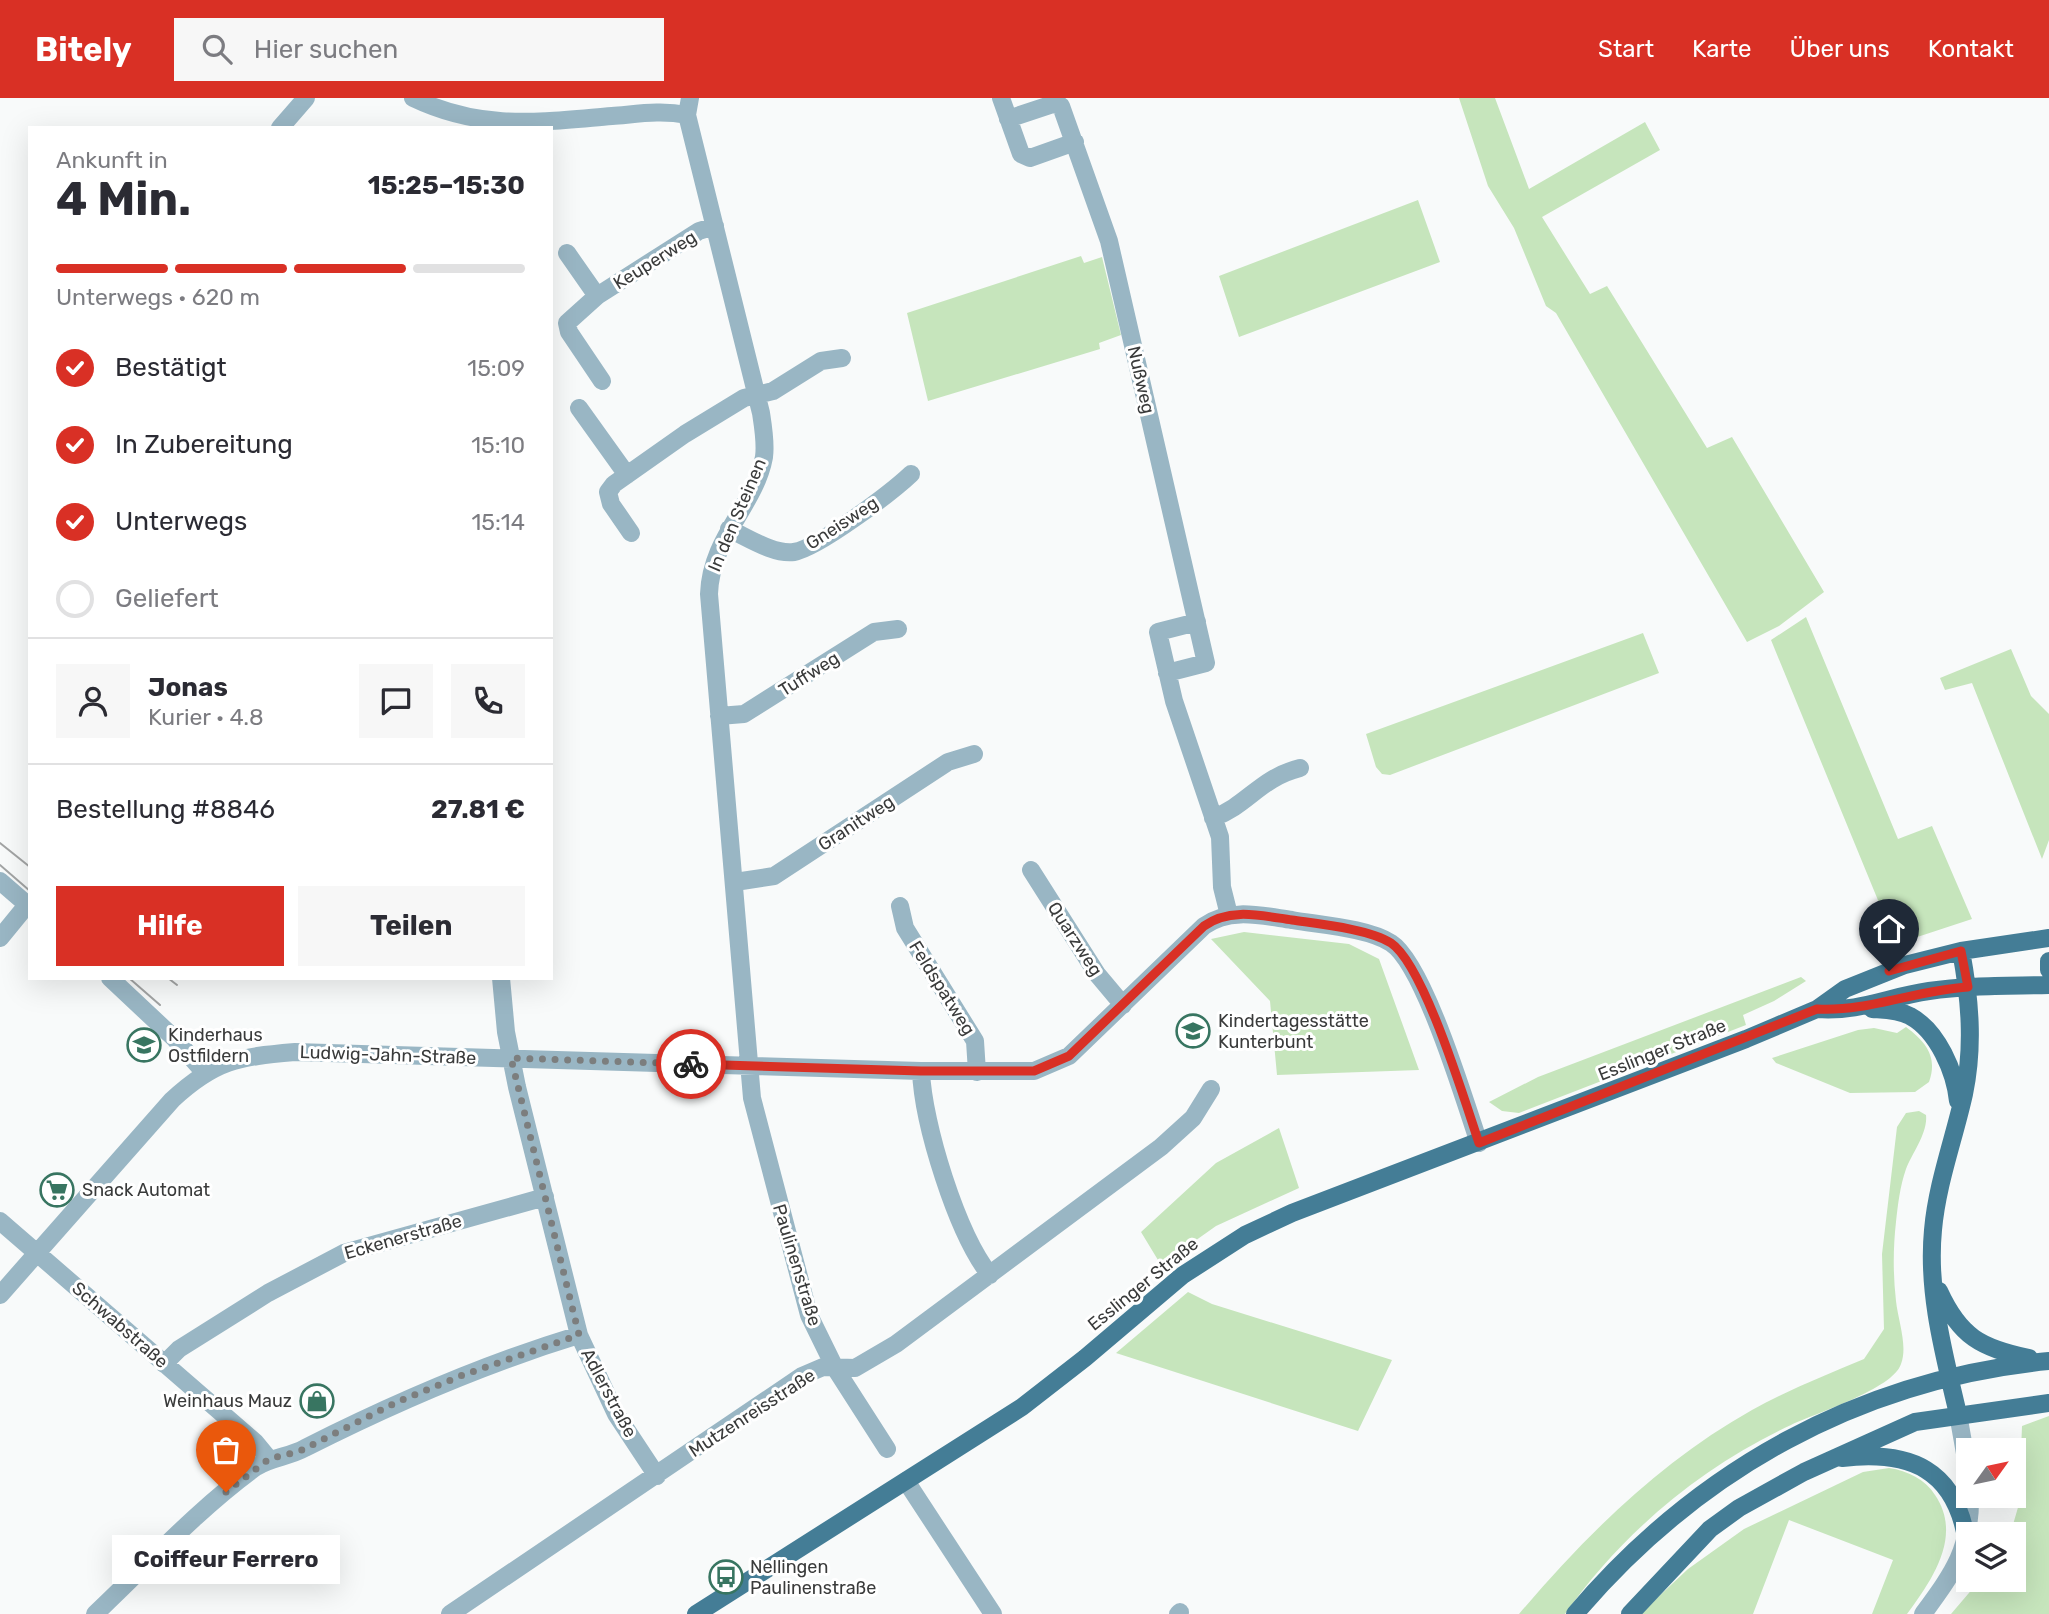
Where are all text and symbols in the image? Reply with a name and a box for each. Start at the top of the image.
search box [174,18,664,81]
text: Bitely [35,30,132,69]
icon: search [198,30,236,68]
text: Hier suchen [254,34,398,65]
text: Start [1598,35,1654,63]
text: Karte [1692,35,1752,63]
text: Über uns [1790,35,1890,63]
text: Kontakt [1928,35,2014,63]
text: Ankunft in [56,146,168,174]
text: 15:25–15:30 [368,170,525,201]
text: 4 Min. [56,172,191,227]
street label: Keuperweg [609,226,701,294]
text: Unterwegs · 620 m [56,283,260,311]
street label: Nußweg [1123,344,1159,416]
icon: check [56,349,94,387]
text: Bestätigt [115,352,227,383]
text: 15:09 [467,354,525,382]
icon: check [56,426,94,464]
text: In Zubereitung [115,429,293,460]
text: 15:10 [471,431,525,459]
street label: In den Steinen [703,455,771,575]
street label: Gneisweg [802,492,882,554]
icon: check [56,503,94,541]
text: Unterwegs [115,506,247,537]
text: 15:14 [471,508,525,536]
text: Geliefert [115,583,219,614]
street label: Tuffweg [775,647,843,701]
button: person [56,664,130,738]
button: chat [359,664,433,738]
button: phone [451,664,525,738]
text: Jonas [148,672,228,703]
text: Kurier · 4.8 [148,703,264,731]
street label: Granitweg [814,790,898,856]
text: Bestellung #8846 [56,794,275,825]
text: 27.81 € [431,794,525,825]
button: Hilfe [56,886,284,966]
button: Teilen [298,886,525,966]
street label: Quarzweg [1043,898,1107,980]
pin [1859,899,1919,971]
icon: home [1870,910,1908,948]
street label: Feldspatweg [904,937,980,1039]
place label: Kindertagesstätte Kunterbunt [1218,1010,1369,1053]
school or university icon: Kindertagesstätte Kunterbunt [1174,1012,1212,1050]
street label: Esslinger Straße [1595,1014,1729,1086]
place label: Kinderhaus Ostfildern [168,1024,263,1067]
school or university icon: Kinderhaus Ostfildern [125,1026,163,1064]
courier [656,1029,726,1099]
street label: Ludwig-Jahn-Straße [299,1041,477,1069]
icon: bike [672,1045,710,1083]
supermarket icon: Snack Automat [38,1171,76,1209]
place label: Snack Automat [82,1179,210,1201]
street label: Paulinenstraße [768,1201,826,1329]
street label: Eckenerstraße [342,1210,464,1264]
street label: Esslinger Straße [1083,1233,1203,1335]
street label: Schwabstraße [67,1277,173,1373]
street label: Adlerstraße [576,1345,642,1441]
street label: Mutzenreisstraße [685,1364,819,1462]
shop icon: Weinhaus Mauz [298,1382,336,1420]
place label: Weinhaus Mauz [163,1390,292,1412]
pin [196,1420,256,1492]
icon: bag [207,1431,245,1469]
north arrow [1956,1438,2026,1508]
map controls [1956,1438,2026,1592]
button: layers [1956,1522,2026,1592]
callout: Coiffeur Ferrero [112,1534,340,1583]
text: Coiffeur Ferrero [134,1545,318,1573]
place label: Nellingen Paulinenstraße [750,1556,876,1599]
bus stop icon: Nellingen Paulinenstraße [707,1558,745,1596]

